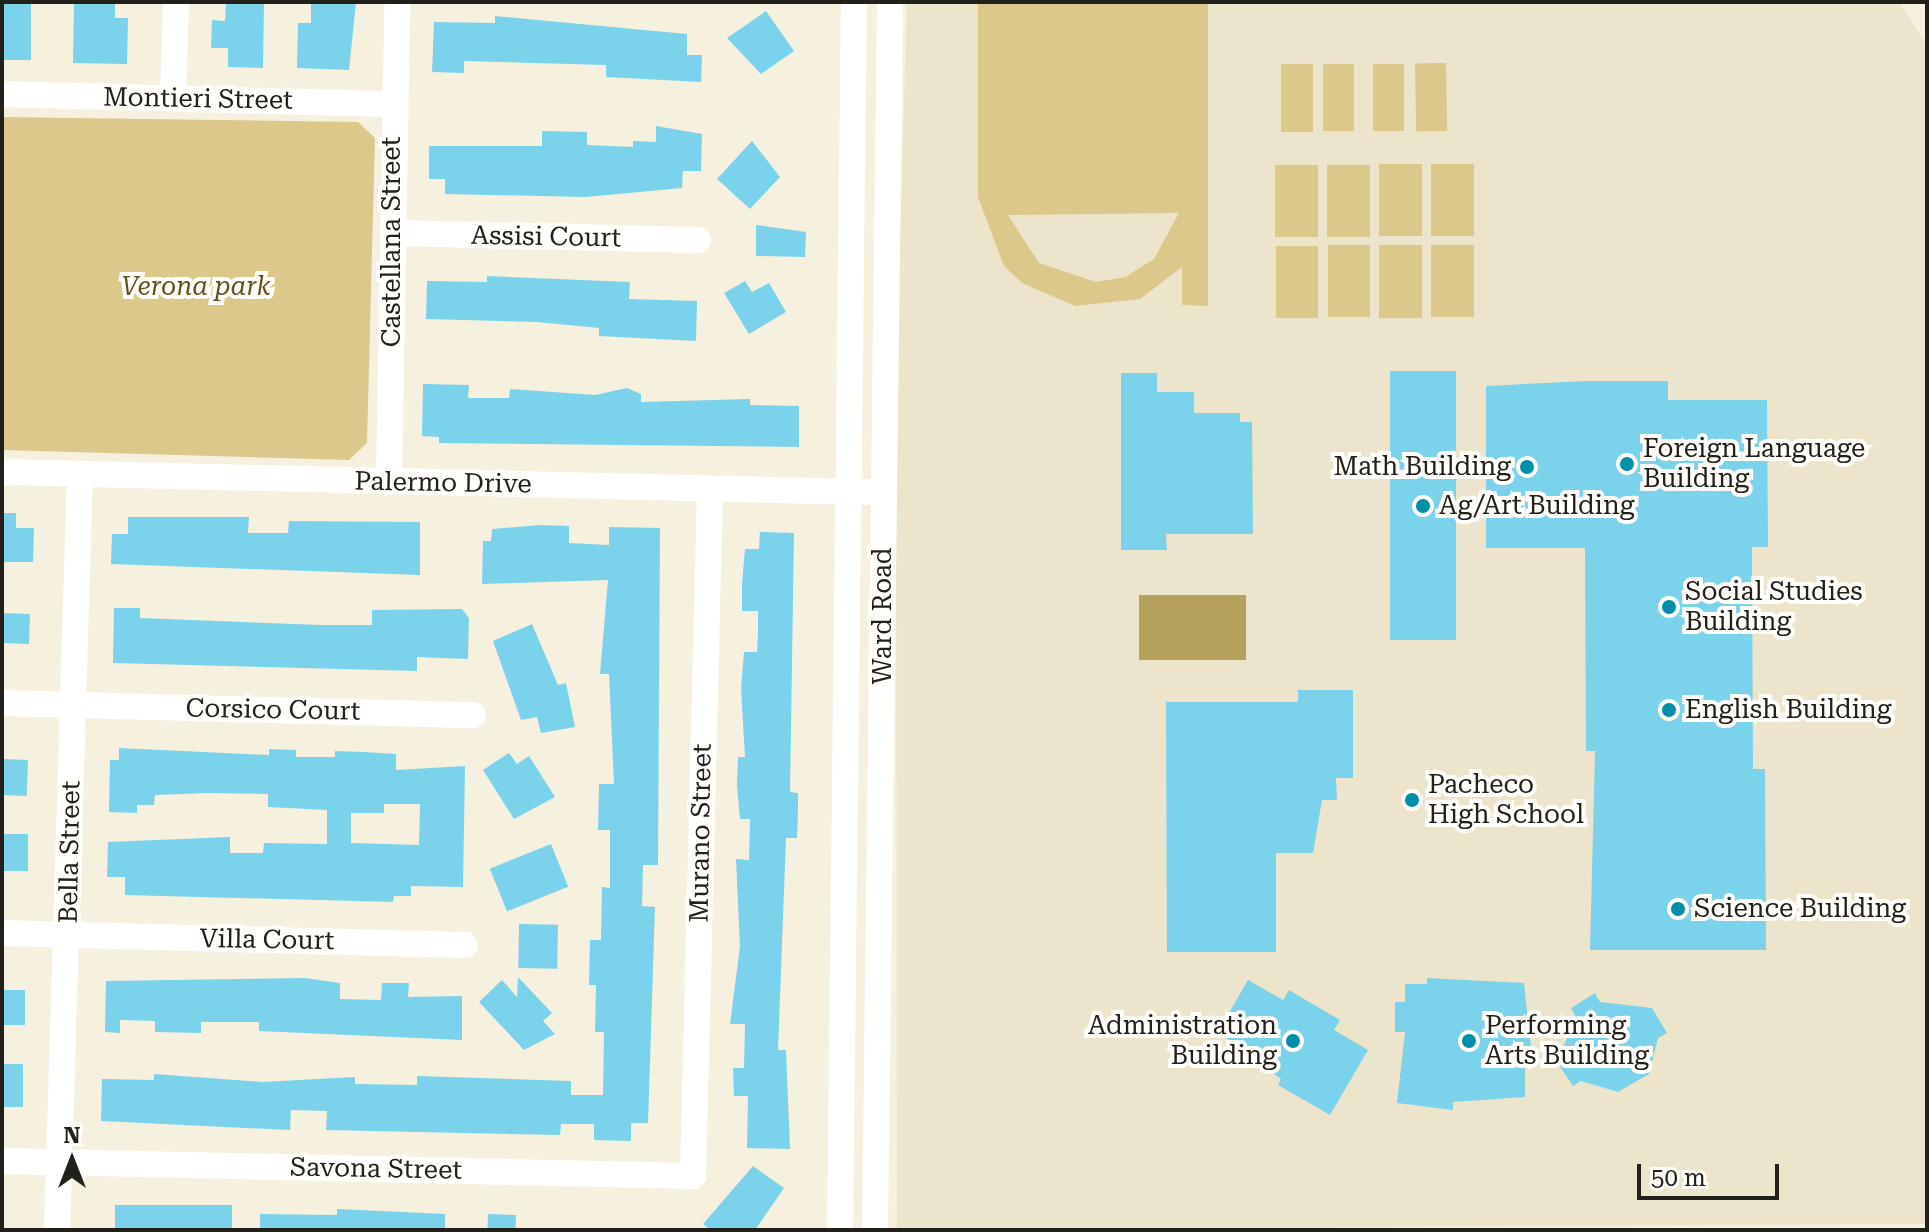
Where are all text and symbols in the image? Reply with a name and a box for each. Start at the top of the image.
street label: Montieri Street [103,82,293,116]
street label: Castellana Street [376,137,408,347]
street label: Assisi Court [471,220,621,254]
park label: Verona park [121,271,271,303]
place label: Foreign Language Building [1643,433,1865,494]
place label: Math Building [1333,451,1511,483]
marker: Foreign Language Building [1618,455,1636,473]
marker: Math Building [1518,458,1536,476]
street label: Palermo Drive [354,466,532,500]
place label: Ag/Art Building [1439,490,1634,522]
marker: Ag/Art Building [1414,497,1432,515]
street label: Ward Road [867,548,899,684]
place label: Social Studies Building [1685,576,1863,638]
marker: Social Studies Building [1660,598,1678,616]
street label: Corsico Court [185,693,361,727]
place label: English Building [1685,694,1892,726]
marker: English Building [1660,701,1678,719]
street label: Murano Street [684,743,718,923]
place label: Pacheco High School [1428,769,1584,830]
street label: Bella Street [53,780,87,924]
marker: Pacheco High School [1403,791,1421,809]
place label: Science Building [1694,893,1906,925]
marker: Science Building [1669,900,1687,918]
street label: Villa Court [199,923,335,957]
place label: Administration Building [1088,1010,1277,1072]
place label: Performing Arts Building [1485,1010,1649,1072]
marker: Administration Building [1284,1032,1302,1050]
marker: Performing Arts Building [1460,1032,1478,1050]
north arrow [32,1120,112,1200]
text: N [64,1123,80,1148]
scale bar [1641,1148,1783,1198]
street label: Savona Street [290,1152,462,1186]
text: 50 m [1651,1164,1706,1192]

